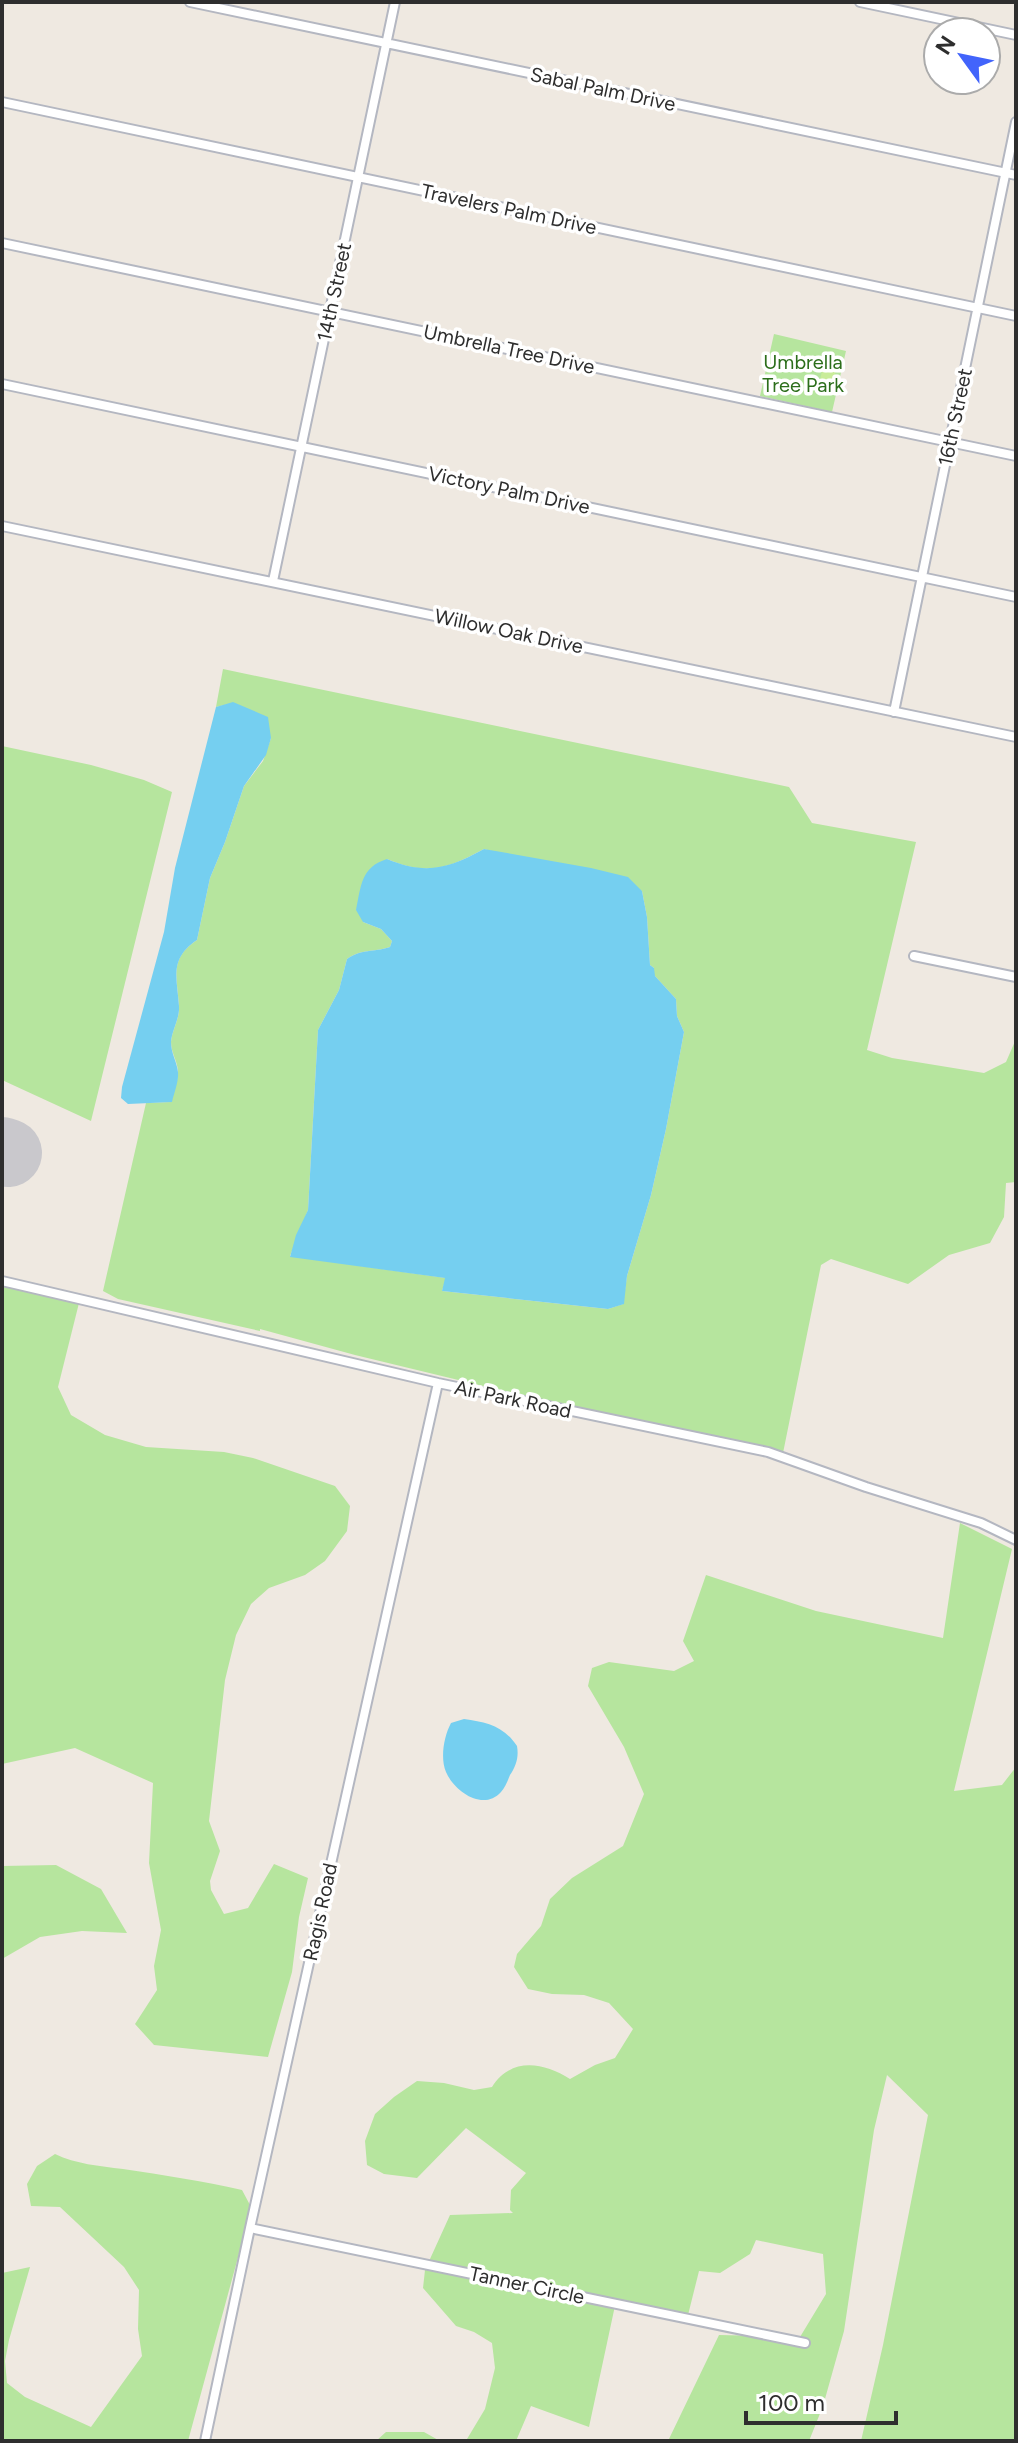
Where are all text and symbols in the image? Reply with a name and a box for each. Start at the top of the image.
north arrow [922,16,1002,96]
text: N [930,31,962,60]
street label: Sabal Palm Drive [528,62,678,116]
street label: Travelers Palm Drive [419,179,599,239]
street label: 14th Street [312,240,356,344]
street label: Umbrella Tree Drive [421,319,597,379]
park label: Umbrella Tree Park [762,350,844,397]
street label: 16th Street [933,366,977,468]
street label: Victory Palm Drive [426,461,592,519]
street label: Willow Oak Drive [433,604,586,658]
street label: Air Park Road [452,1375,574,1423]
street label: Ragis Road [298,1861,342,1963]
street label: Tanner Circle [467,2261,587,2309]
scale bar [746,2375,896,2425]
text: 100 m [758,2388,825,2417]

